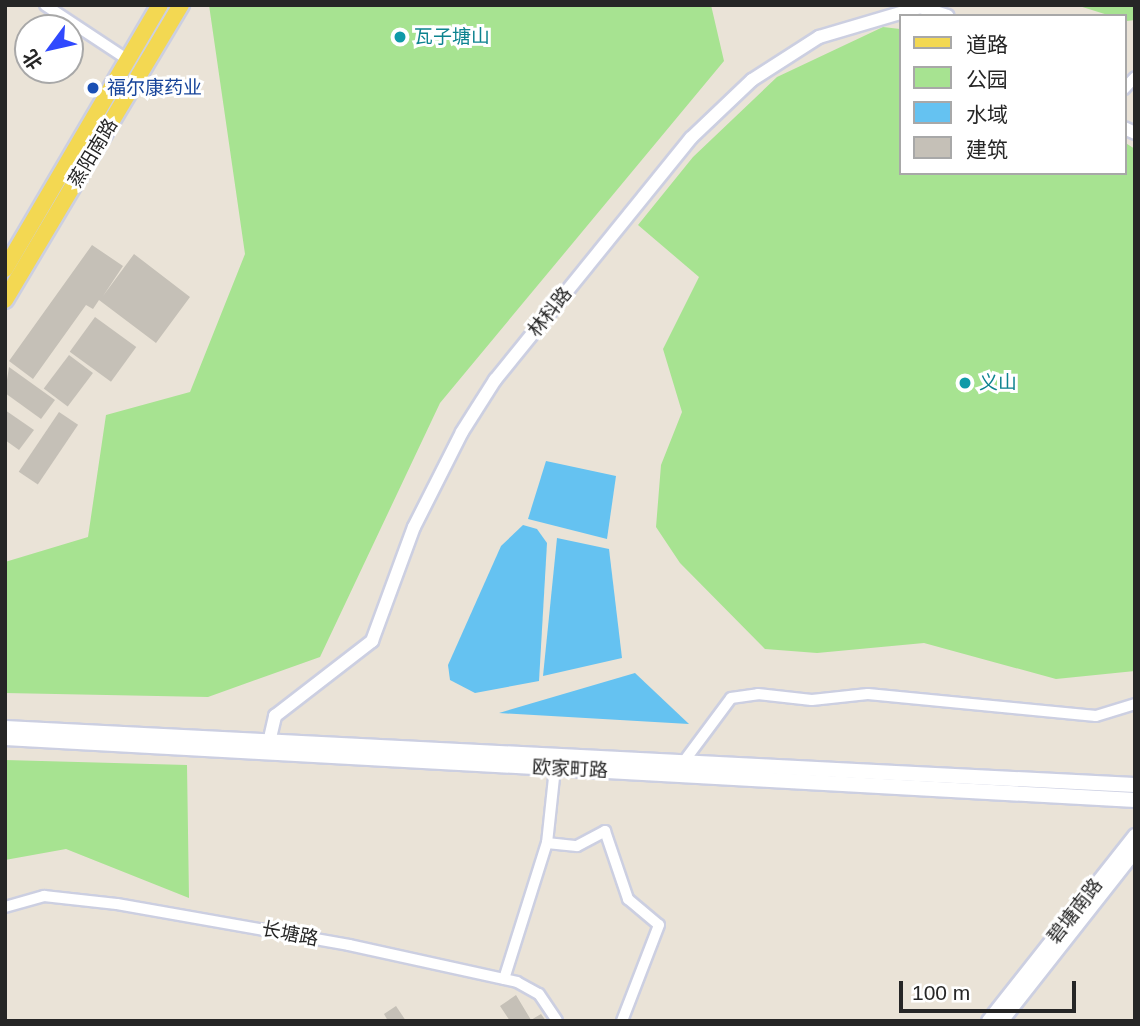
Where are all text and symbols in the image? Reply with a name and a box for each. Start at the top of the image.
north arrow [14,14,84,84]
legend [898,14,1126,175]
place label: 瓦子塘山 [414,26,490,48]
marker: 瓦子塘山 [392,29,408,45]
text: 道路 [966,33,1008,56]
text: 北 [19,46,47,73]
text: 公园 [966,68,1008,91]
place label: 福尔康药业 [107,77,202,99]
marker: 福尔康药业 [85,80,101,96]
text: 水域 [966,103,1008,126]
street label: 蒸阳南路 [64,115,122,191]
text: 建筑 [966,138,1008,161]
street label: 林科路 [523,283,577,341]
place label: 义山 [979,372,1017,394]
marker: 义山 [957,375,973,391]
street label: 欧家町路 [531,756,609,782]
street label: 碧塘南路 [1043,874,1107,948]
street label: 长塘路 [260,917,320,951]
scale bar [902,967,1079,1011]
text: 100 m [912,981,970,1004]

